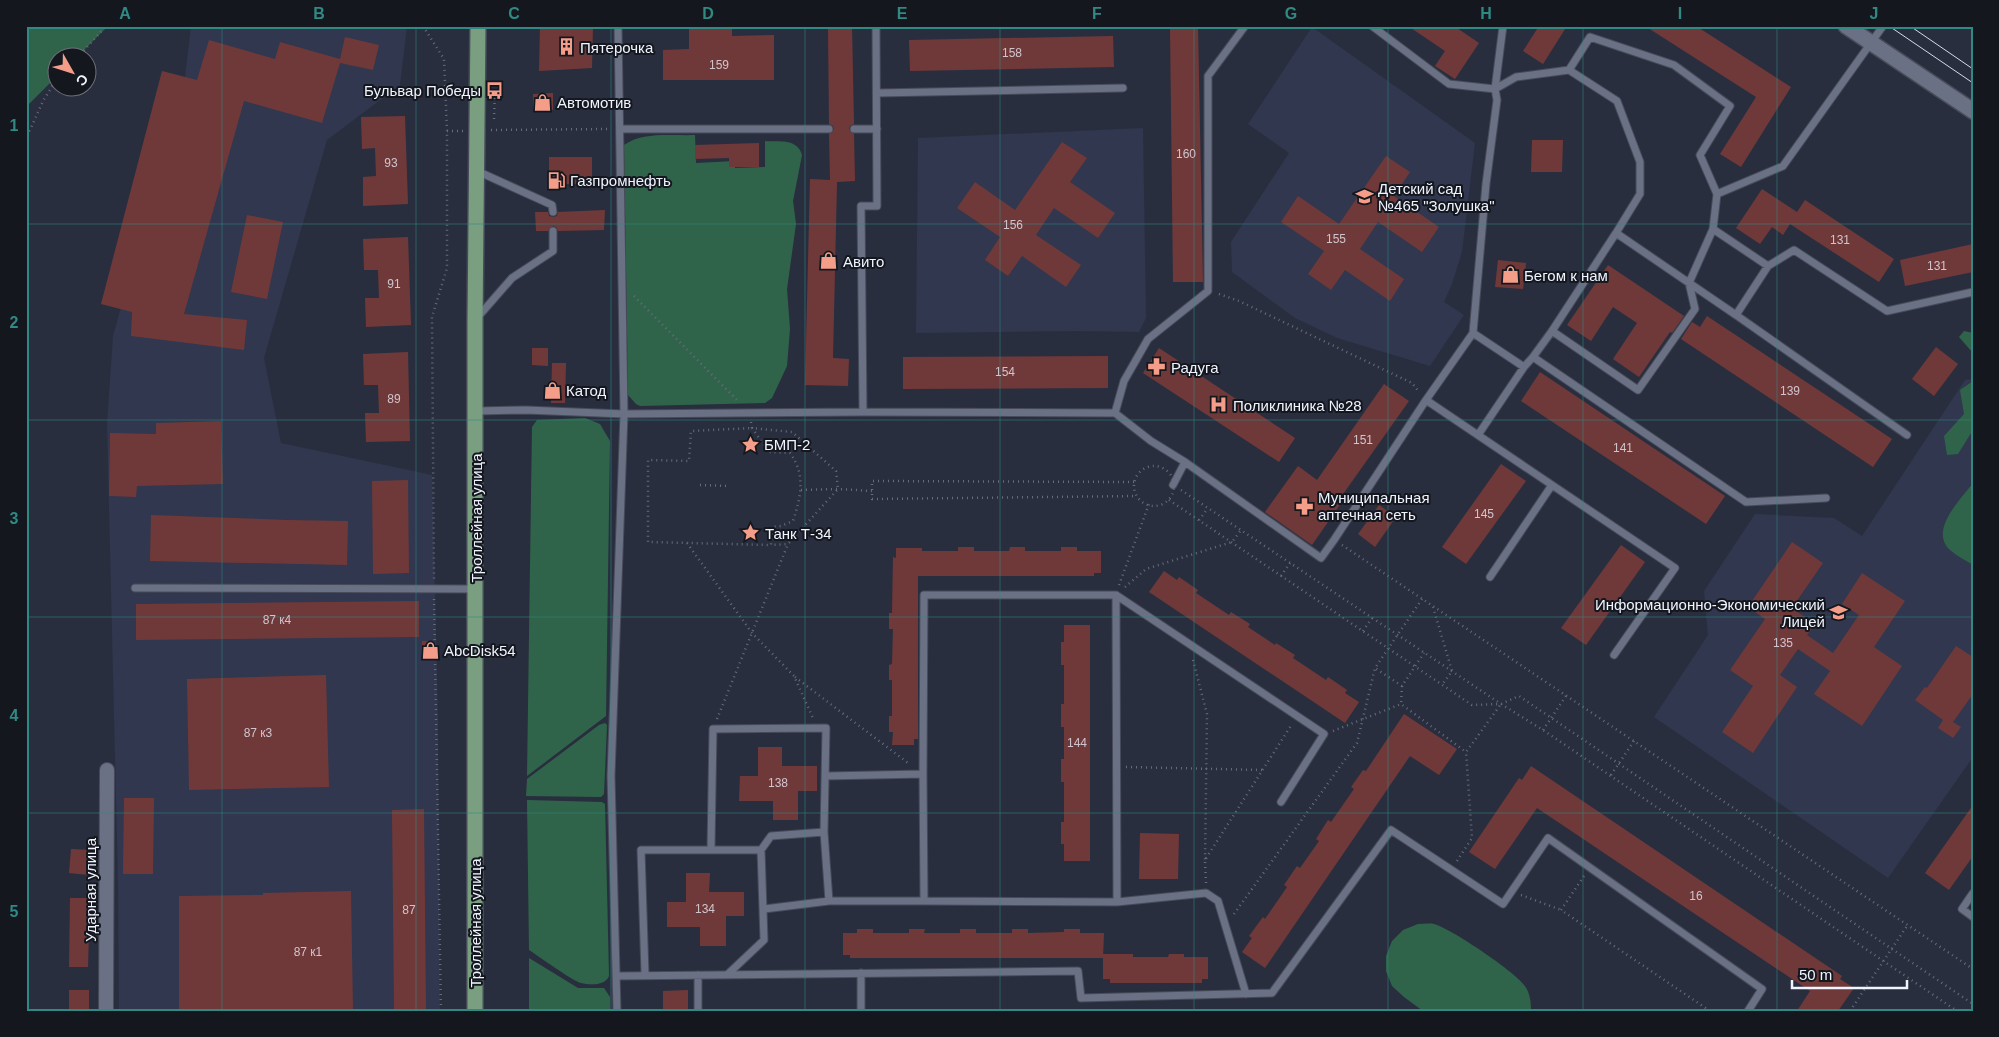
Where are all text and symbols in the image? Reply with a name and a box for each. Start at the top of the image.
text: A [119,5,131,22]
text: B [313,5,325,22]
text: C [508,5,520,22]
text: D [702,5,714,22]
text: E [897,5,908,22]
text: F [1092,5,1102,22]
text: G [1285,5,1297,22]
text: H [1480,5,1492,22]
text: I [1678,5,1682,22]
text: J [1870,5,1878,22]
building icon: Пятерочка [556,37,576,57]
place label: Пятерочка [580,39,654,56]
house number: 158 [1002,46,1022,60]
north arrow [48,48,98,98]
house number: 159 [709,58,729,72]
text: С [73,71,92,89]
bus stop icon: Бульвар Победы [485,80,505,100]
place label: Бульвар Победы [364,82,481,99]
shop icon: Автомотив [533,92,553,112]
place label: Автомотив [557,94,631,111]
text: 1 [10,117,19,134]
house number: 160 [1176,147,1196,161]
house number: 93 [384,156,398,170]
fuel station icon: Газпромнефть [546,170,566,190]
place label: Газпромнефть [570,172,671,189]
place label: Детский сад №465 "Золушка" [1378,180,1495,214]
school or university icon: Детский сад №465 "Золушка" [1354,187,1374,207]
house number: 156 [1003,218,1023,232]
house number: 155 [1326,232,1346,246]
house number: 131 [1830,233,1850,247]
shop icon: Авито [819,251,839,271]
place label: Авито [843,253,884,270]
house number: 131 [1927,259,1947,273]
shop icon: Бегом к нам [1500,265,1520,285]
place label: Бегом к нам [1524,267,1608,284]
house number: 91 [387,277,401,291]
text: 2 [10,314,19,331]
pharmacy icon: Радуга [1147,357,1167,377]
place label: Радуга [1171,359,1219,376]
house number: 154 [995,365,1015,379]
shop icon: Катод [542,380,562,400]
place label: Катод [566,382,606,399]
house number: 139 [1780,384,1800,398]
house number: 89 [387,392,401,406]
hospital icon: Поликлиника №28 [1209,395,1229,415]
place label: Поликлиника №28 [1233,397,1362,414]
house number: 151 [1353,433,1373,447]
place icon: БМП-2 [740,434,760,454]
place label: БМП-2 [764,436,810,453]
house number: 141 [1613,441,1633,455]
street label: Троллейная улица [468,453,485,583]
place label: Муниципальная аптечная сеть [1318,489,1430,523]
pharmacy icon: Муниципальная аптечная сеть [1294,496,1314,516]
house number: 145 [1474,507,1494,521]
text: 3 [10,510,19,527]
place icon: Танк Т-34 [741,523,761,543]
place label: Танк Т-34 [765,525,832,542]
place label: Информационно-Экономический Лицей [1595,596,1825,630]
school or university icon: Информационно-Экономический Лицей [1829,603,1849,623]
house number: 87 к4 [263,613,292,627]
house number: 135 [1773,636,1793,650]
shop icon: AbcDisk54 [420,640,440,660]
place label: AbcDisk54 [444,642,516,659]
text: 4 [10,707,19,724]
house number: 87 к3 [244,726,273,740]
house number: 144 [1067,736,1087,750]
house number: 138 [768,776,788,790]
street label: Ударная улица [82,837,99,942]
street label: Троллейная улица [467,858,484,988]
house number: 16 [1689,889,1703,903]
house number: 134 [695,902,715,916]
text: 5 [10,903,19,920]
house number: 87 [402,903,416,917]
house number: 87 к1 [294,945,323,959]
scale bar [1792,957,1906,989]
text: 50 m [1799,966,1832,983]

